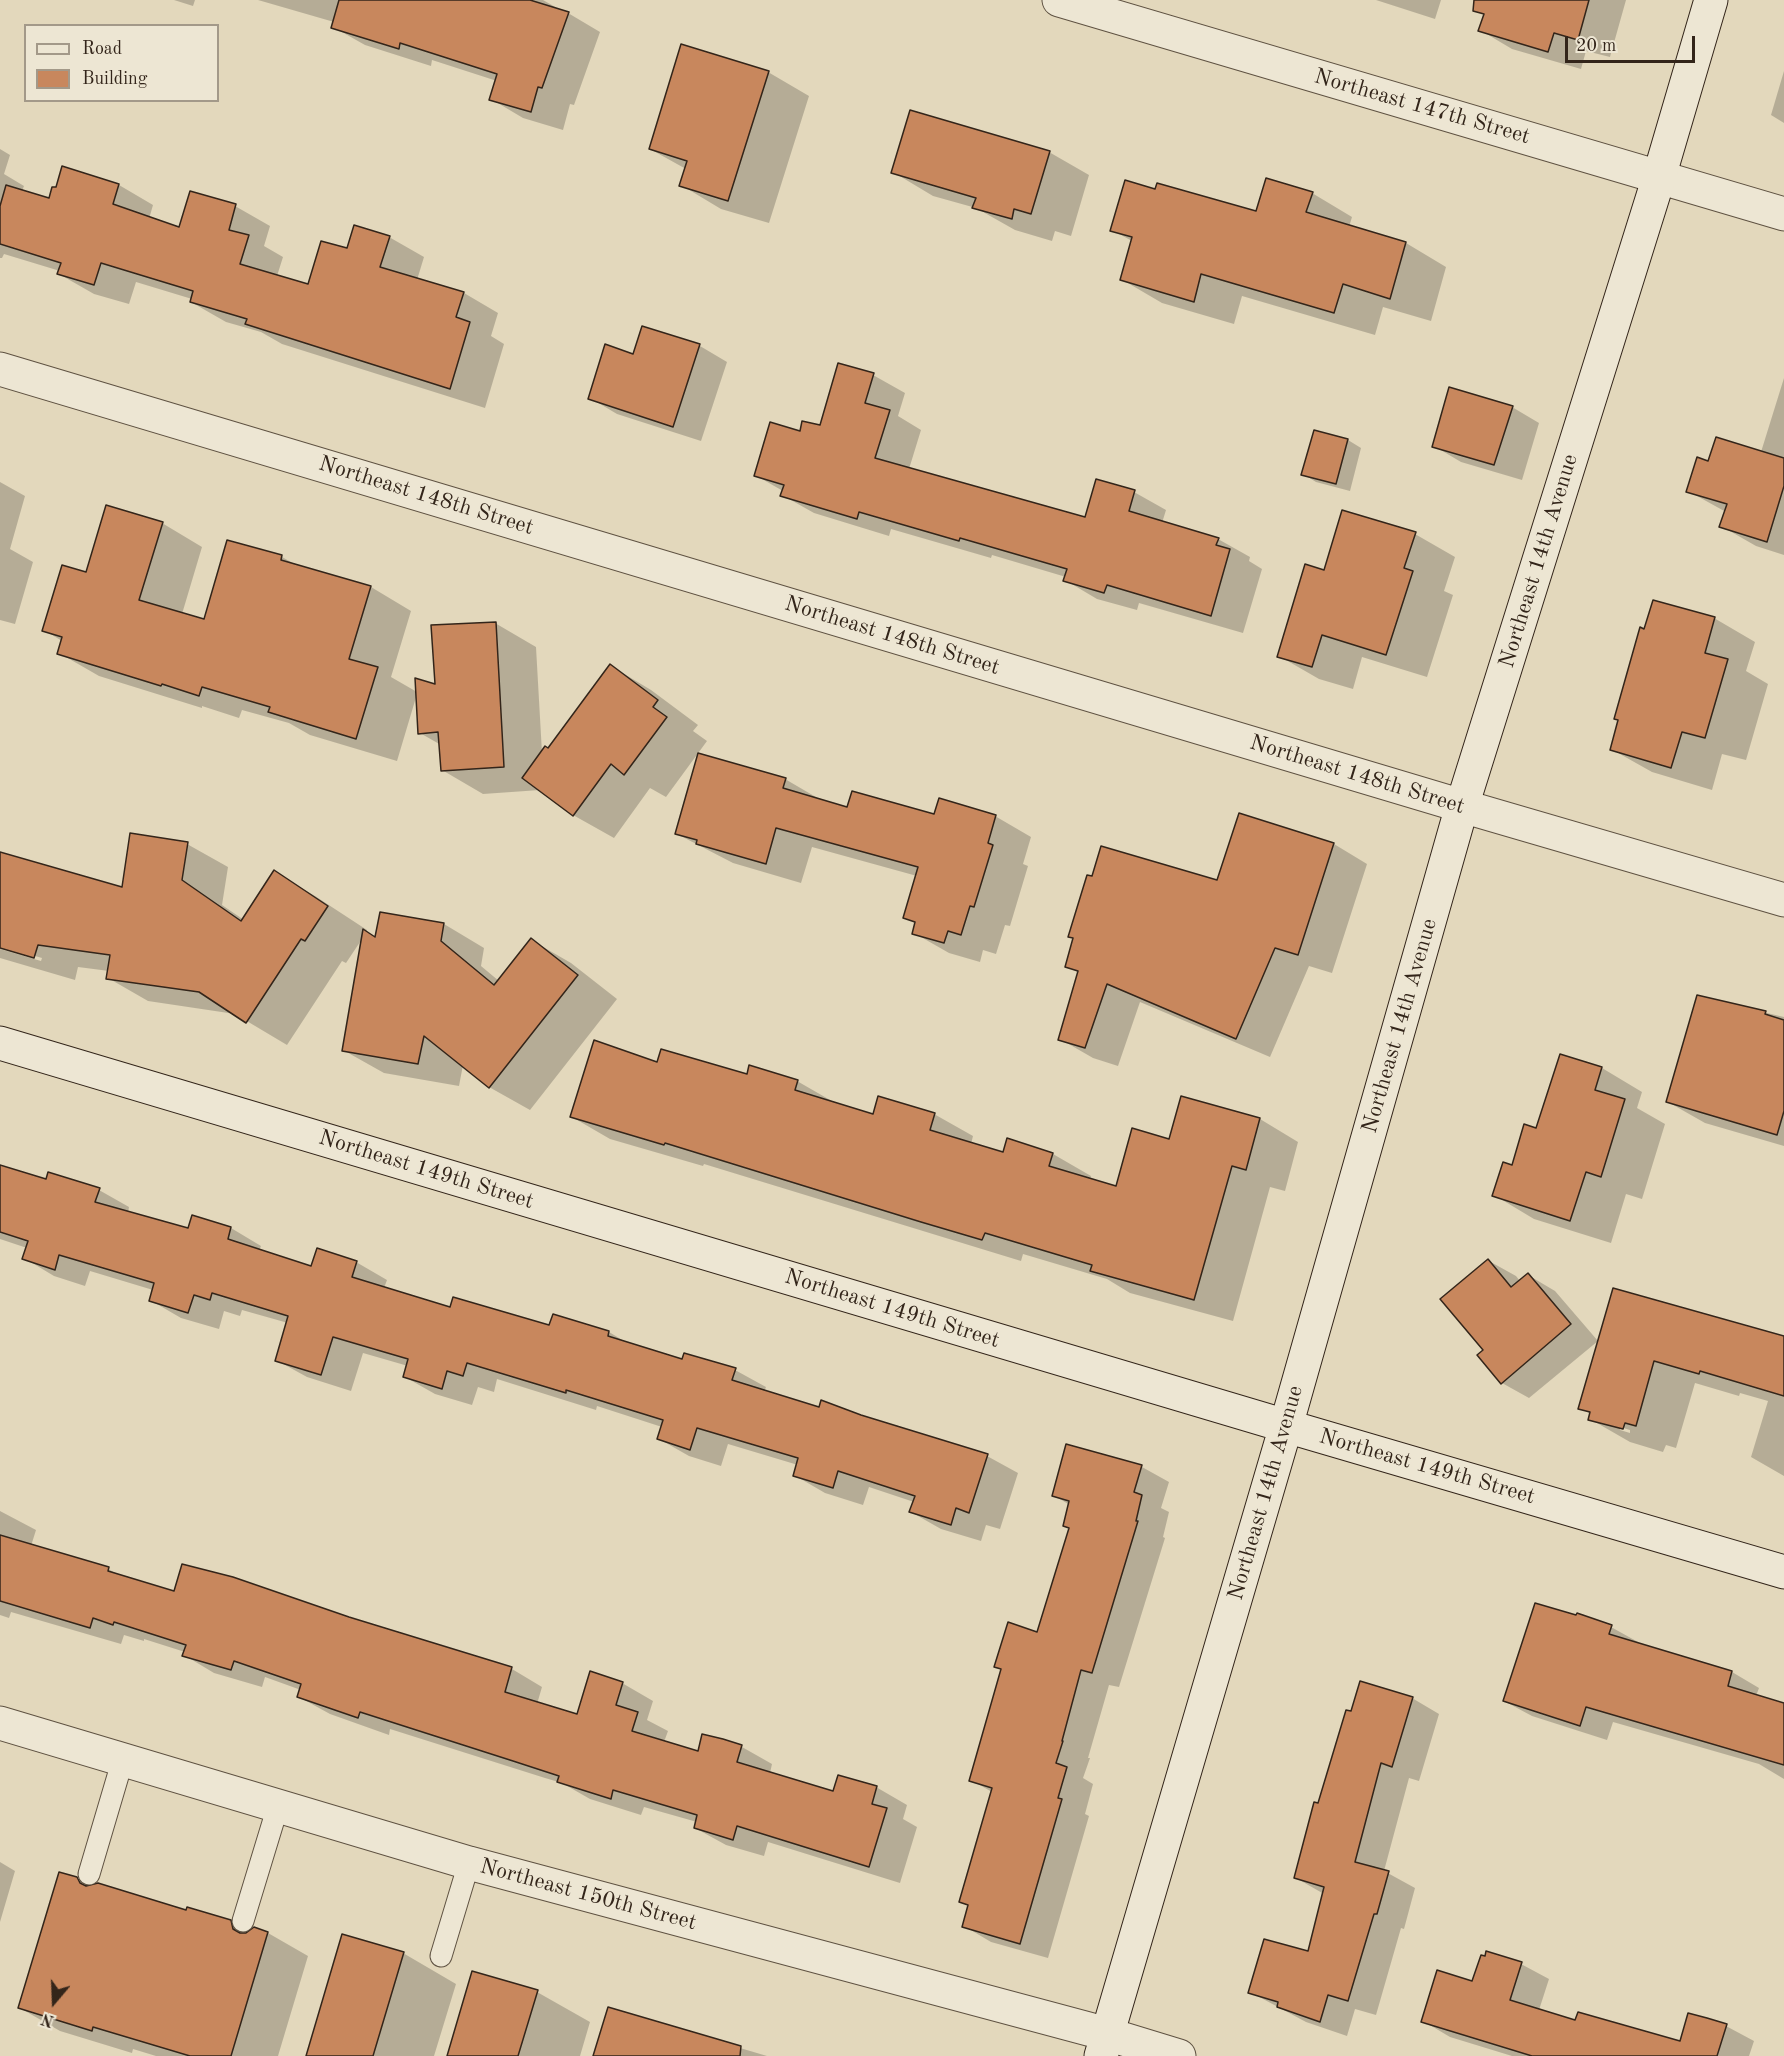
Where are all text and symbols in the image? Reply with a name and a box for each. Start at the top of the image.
legend [24,24,219,102]
scale bar [1568,24,1698,62]
text: 20 m [1576,37,1616,55]
text: Road [82,40,122,58]
street label: Northeast 147th Street [1311,64,1533,150]
text: Building [82,70,147,88]
street label: Northeast 148th Street [315,451,537,541]
street label: Northeast 14th Avenue [1494,451,1584,671]
street label: Northeast 148th Street [781,591,1003,681]
street label: Northeast 148th Street [1246,730,1468,820]
street label: Northeast 14th Avenue [1357,916,1443,1136]
street label: Northeast 149th Street [315,1125,537,1215]
street label: Northeast 149th Street [781,1264,1003,1354]
street label: Northeast 14th Avenue [1223,1383,1309,1603]
street label: Northeast 149th Street [1316,1424,1538,1510]
street label: Northeast 150th Street [477,1853,699,1937]
north arrow [24,1972,84,2032]
text: N [40,2009,57,2029]

